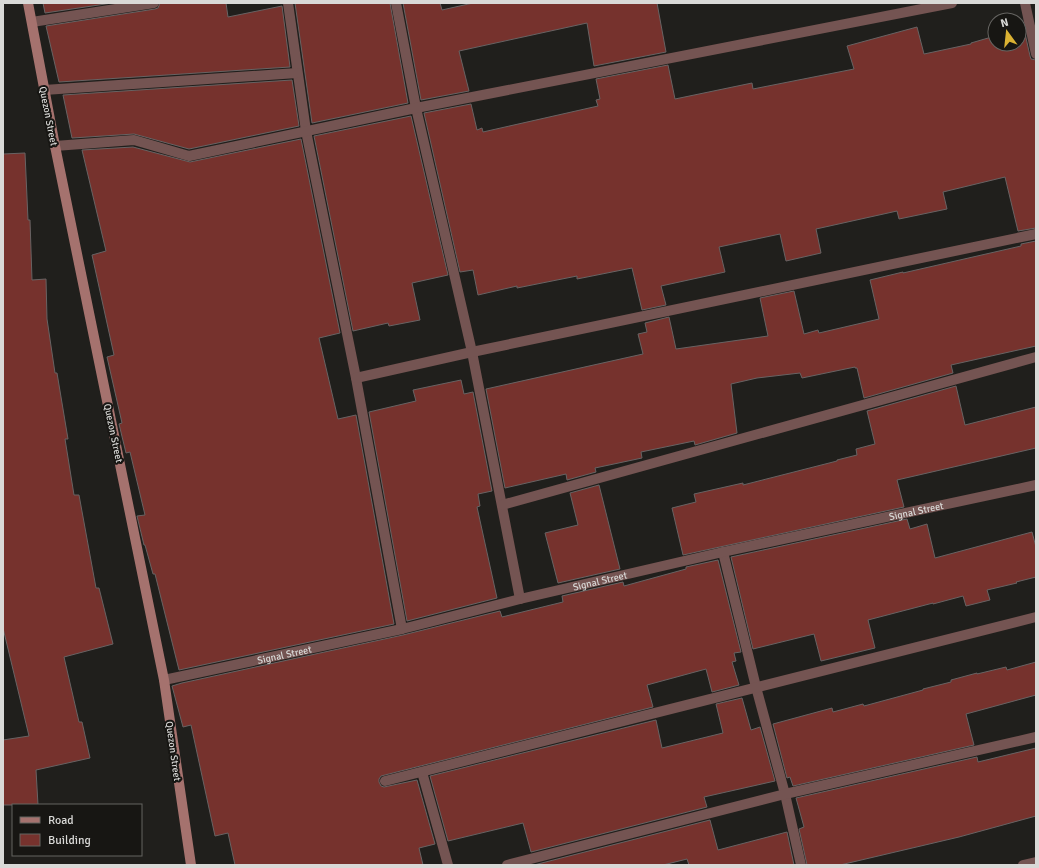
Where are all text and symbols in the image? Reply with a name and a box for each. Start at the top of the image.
north arrow [987,12,1027,52]
text: N [999,16,1010,30]
street label: Quezon Street [36,85,60,147]
street label: Quezon Street [101,403,125,464]
street label: Signal Street [888,500,945,523]
street label: Signal Street [572,569,629,594]
street label: Signal Street [256,643,313,667]
street label: Quezon Street [163,720,183,782]
legend [12,804,142,856]
text: Road [48,813,74,828]
text: Building [48,833,91,848]

